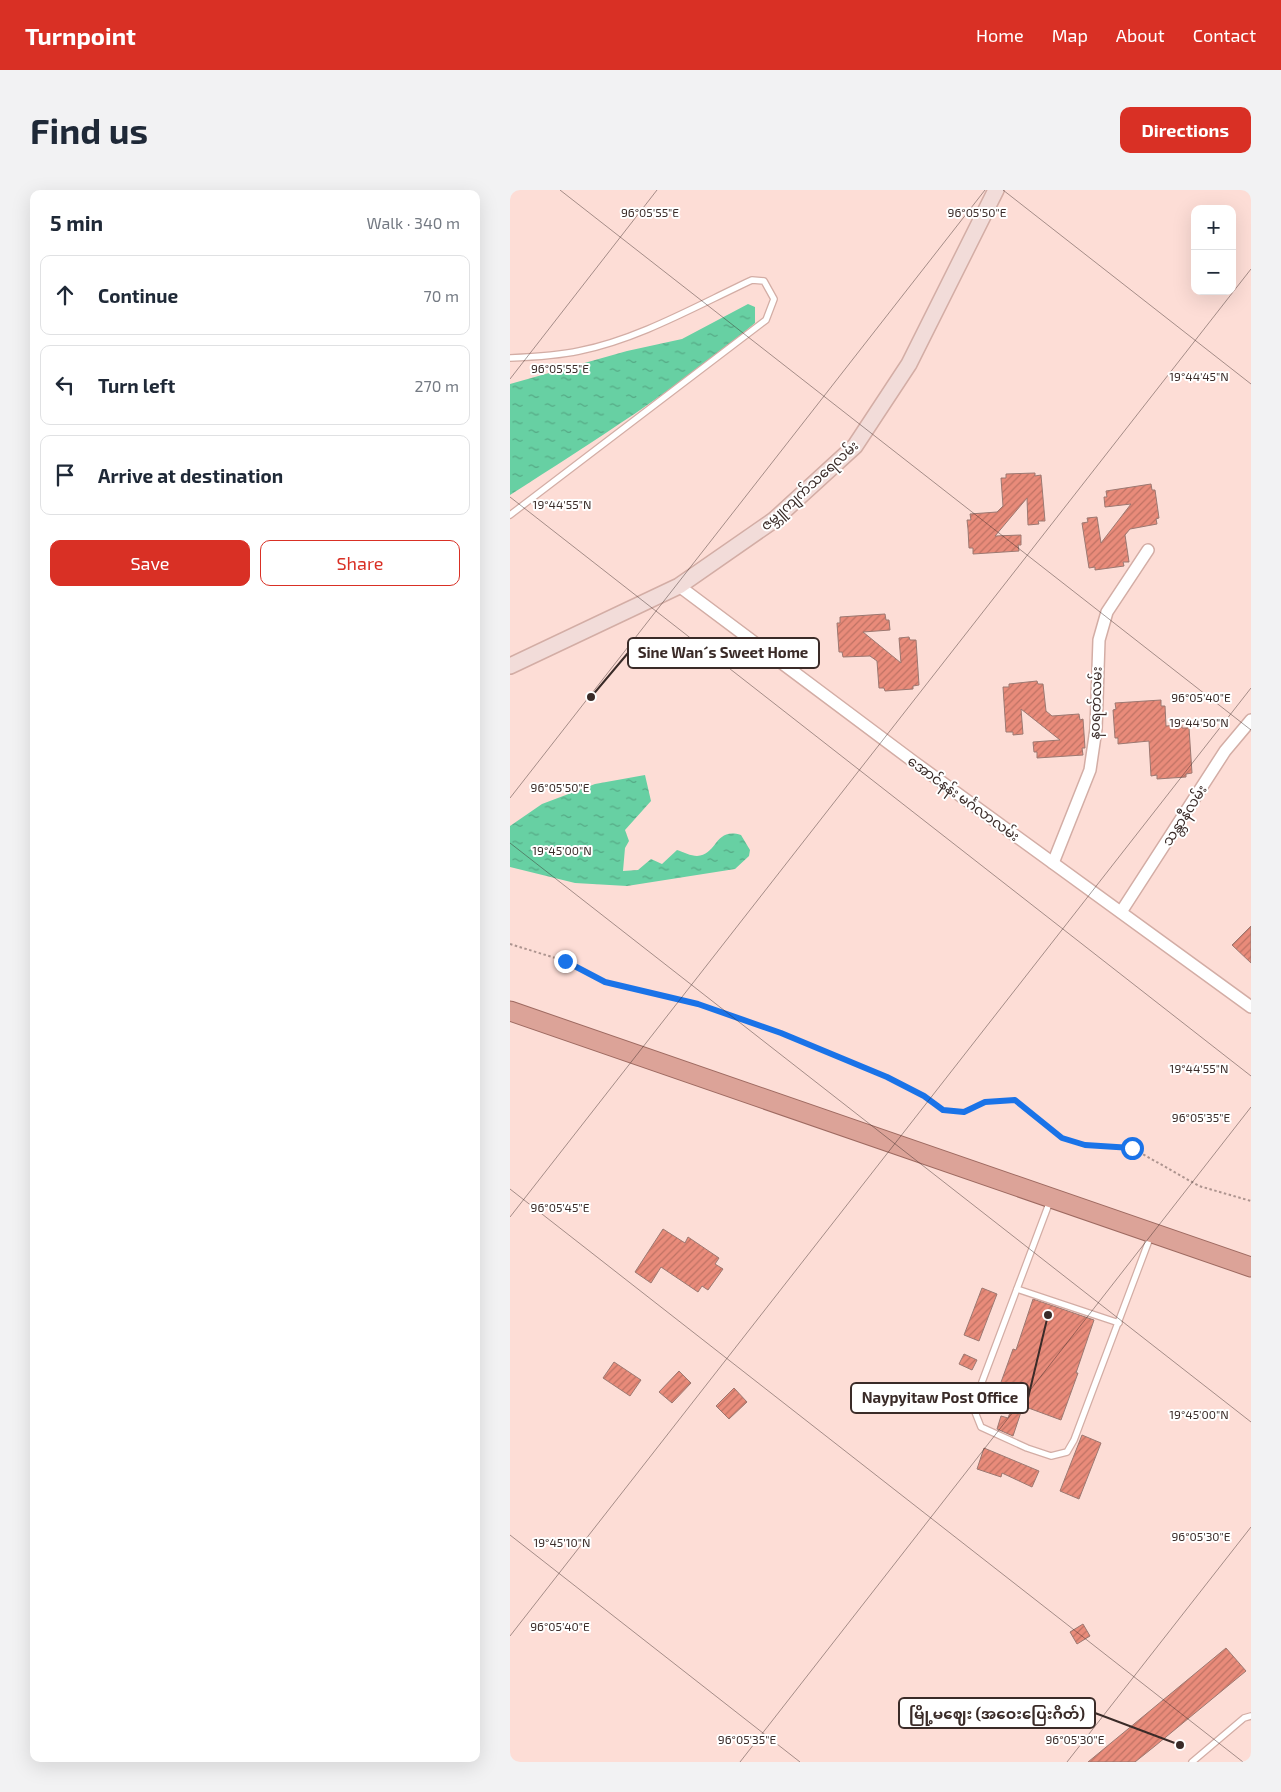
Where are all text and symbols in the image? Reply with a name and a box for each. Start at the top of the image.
text: Turnpoint [25,21,136,50]
text: Home [976,24,1024,46]
text: Map [1052,24,1088,46]
text: About [1116,24,1165,46]
text: Contact [1193,24,1256,46]
button: Directions [1120,107,1251,153]
text: Find us [30,109,148,151]
text: 96°05'55"E [621,205,679,219]
text: 96°05'50"E [948,205,1007,219]
map controls [1191,205,1236,295]
button: + [1191,205,1236,250]
text: 5 min [50,210,103,235]
text: Walk · 340 m [367,213,460,232]
button: − [1191,250,1236,295]
icon: ahead [51,281,79,309]
text: Continue [98,284,178,307]
text: 70 m [424,286,459,305]
text: 96°05'55"E [531,361,589,375]
text: 19°44'45"N [1169,369,1229,383]
icon: left [51,371,79,399]
text: Turn left [98,374,175,397]
text: 270 m [415,376,459,395]
street label: ဇမ္ဘူကျက်သရေလမ်း [756,436,864,536]
icon: arrive [51,461,79,489]
text: Arrive at destination [98,464,283,487]
text: 19°44'55"N [533,497,591,511]
button: Save [50,540,250,586]
button: Share [260,540,460,586]
callout: Sine Wan´s Sweet Home [628,638,819,668]
text: Sine Wan´s Sweet Home [638,643,808,661]
street label: နဝရတ်လမ်း [1084,666,1109,740]
text: 96°05'40"E [1171,690,1231,704]
text: 19°44'50"N [1169,715,1229,729]
street label: အောင်နန်း မင်္ဂလာလမ်း [902,751,1024,848]
text: 96°05'50"E [531,780,590,794]
street label: သန္တာနီလမ်း [1157,781,1213,851]
text: 19°45'00"N [532,843,592,857]
route end [554,950,577,973]
text: 19°44'55"N [1170,1061,1228,1075]
text: 96°05'35"E [1172,1110,1230,1124]
route start [1121,1137,1144,1160]
text: 96°05'45"E [531,1200,590,1214]
callout: Naypyitaw Post Office [851,1383,1028,1413]
text: Naypyitaw Post Office [862,1388,1018,1407]
text: 19°45'00"N [1169,1407,1229,1421]
text: 96°05'30"E [1171,1529,1231,1543]
text: 19°45'10"N [533,1535,591,1549]
text: 96°05'40"E [530,1619,590,1633]
callout: မြို့မဈေး (အဝေးပြေးဂိတ်) [899,1698,1095,1728]
text: မြို့မဈေး (အဝေးပြေးဂိတ်) [909,1704,1085,1726]
text: 96°05'35"E [718,1732,776,1746]
text: 96°05'30"E [1045,1732,1105,1746]

